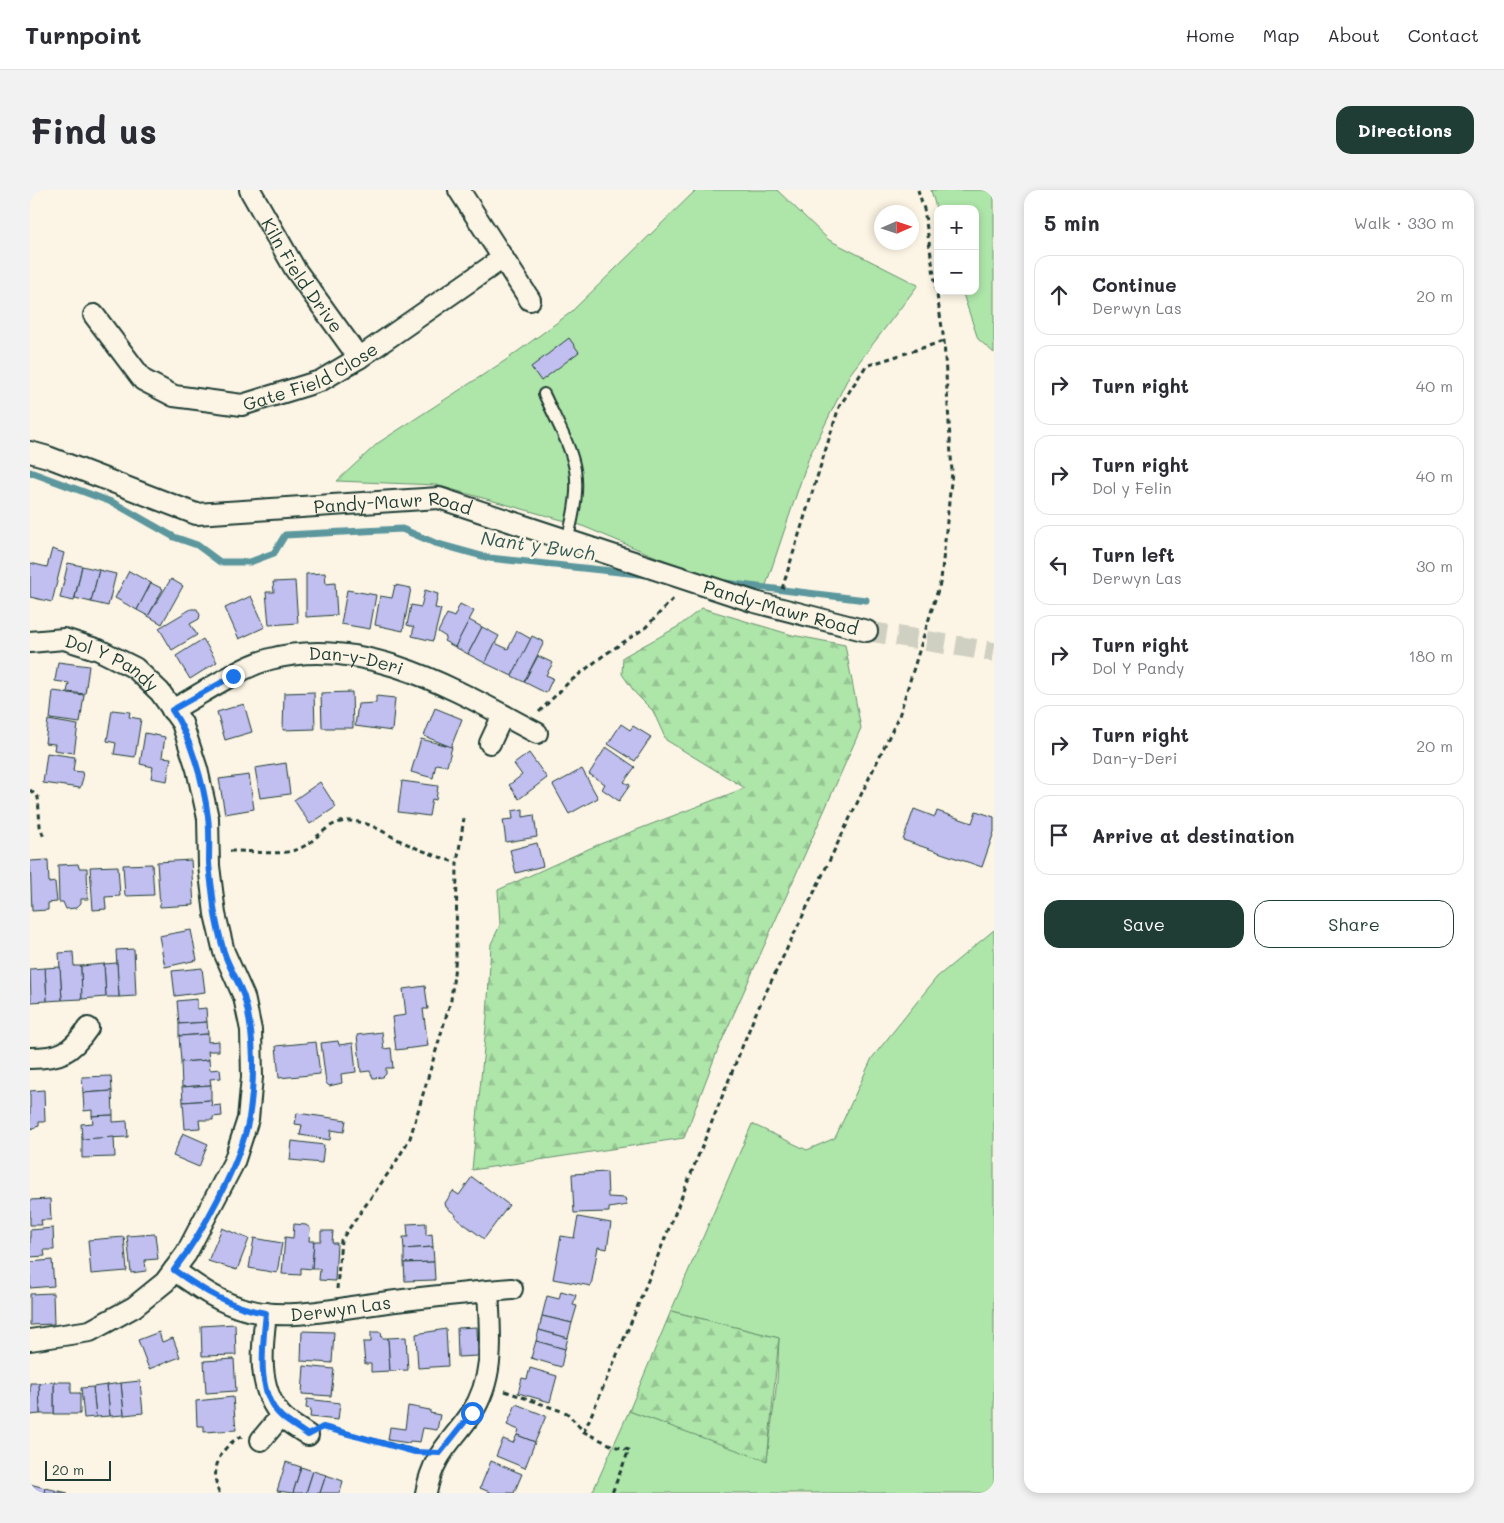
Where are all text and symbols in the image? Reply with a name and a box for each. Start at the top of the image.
text: Turnpoint [25,19,141,50]
text: Home [1186,23,1235,47]
text: Map [1263,23,1299,47]
text: About [1327,23,1380,47]
text: Contact [1408,23,1479,47]
button: Directions [1336,106,1474,154]
text: Find us [30,107,157,153]
north arrow [874,205,919,250]
map controls [934,205,979,295]
button: + [934,205,979,250]
text: 5 min [1044,209,1100,236]
text: Walk · 330 m [1354,212,1454,233]
street label: Kiln Field Drive [256,213,349,337]
button: − [934,250,979,295]
text: Continue [1092,272,1177,297]
icon: ahead [1045,281,1073,309]
text: 20 m [1416,285,1453,306]
text: Derwyn Las [1092,297,1182,318]
street label: Gate Field Close [240,337,382,416]
icon: right [1045,371,1073,399]
text: Turn right [1092,373,1189,398]
text: 40 m [1416,375,1453,396]
text: Turn right [1092,452,1189,477]
icon: right [1045,461,1073,489]
text: 40 m [1416,465,1453,486]
text: Dol y Felin [1092,477,1172,498]
street label: Pandy-Mawr Road [313,486,475,520]
water label: Nant y Bwch [479,525,597,565]
text: Turn left [1092,542,1175,567]
icon: left [1045,551,1073,579]
text: 30 m [1416,555,1453,576]
text: Derwyn Las [1092,567,1182,588]
street label: Pandy-Mawr Road [701,574,861,640]
street label: Dol Y Pandy [62,628,164,697]
text: Turn right [1092,632,1189,657]
street label: Dan-y-Deri [308,641,407,680]
icon: right [1045,641,1073,669]
text: 180 m [1408,645,1453,666]
text: Dol Y Pandy [1092,657,1184,678]
route end [222,665,245,688]
text: Turn right [1092,722,1189,747]
icon: right [1045,731,1073,759]
text: 20 m [1416,735,1453,756]
text: Dan-y-Deri [1092,747,1178,768]
icon: arrive [1045,821,1073,849]
text: Arrive at destination [1092,823,1295,848]
button: Save [1044,900,1244,948]
button: Share [1254,900,1454,948]
street label: Derwyn Las [290,1290,392,1326]
route start [461,1402,484,1425]
scale bar [45,1458,111,1481]
text: 20 m [52,1460,84,1479]

